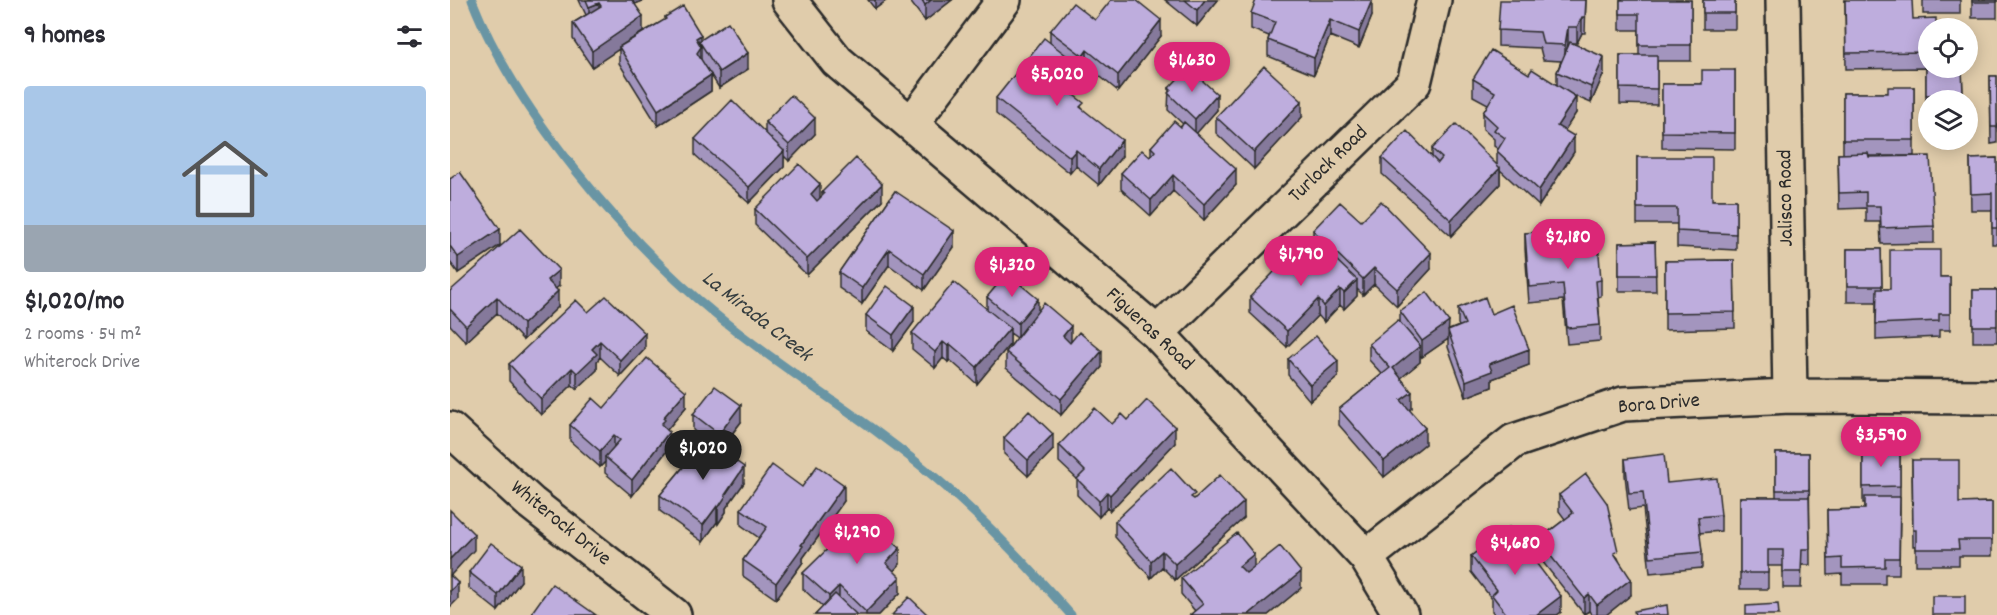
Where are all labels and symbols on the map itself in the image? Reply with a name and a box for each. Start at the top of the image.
pin: $1,630 [1143,42,1241,93]
pin: $5,020 [1008,56,1106,107]
street label: Turlock Road [1282,119,1376,211]
street label: Jalisco Road [1771,149,1803,247]
pin: $2,180 [1519,219,1617,270]
pin: $1,790 [1252,236,1350,287]
pin: $1,320 [963,247,1061,298]
water label: La Mirada Creek [694,264,819,371]
street label: Figueras Road [1098,281,1200,379]
street label: Bora Drive [1617,386,1701,424]
pin: $3,590 [1832,417,1930,468]
pin: $1,020 [654,430,752,481]
street label: Whiterock Drive [503,474,617,574]
pin: $1,290 [808,514,906,565]
pin: $4,680 [1466,525,1564,576]

